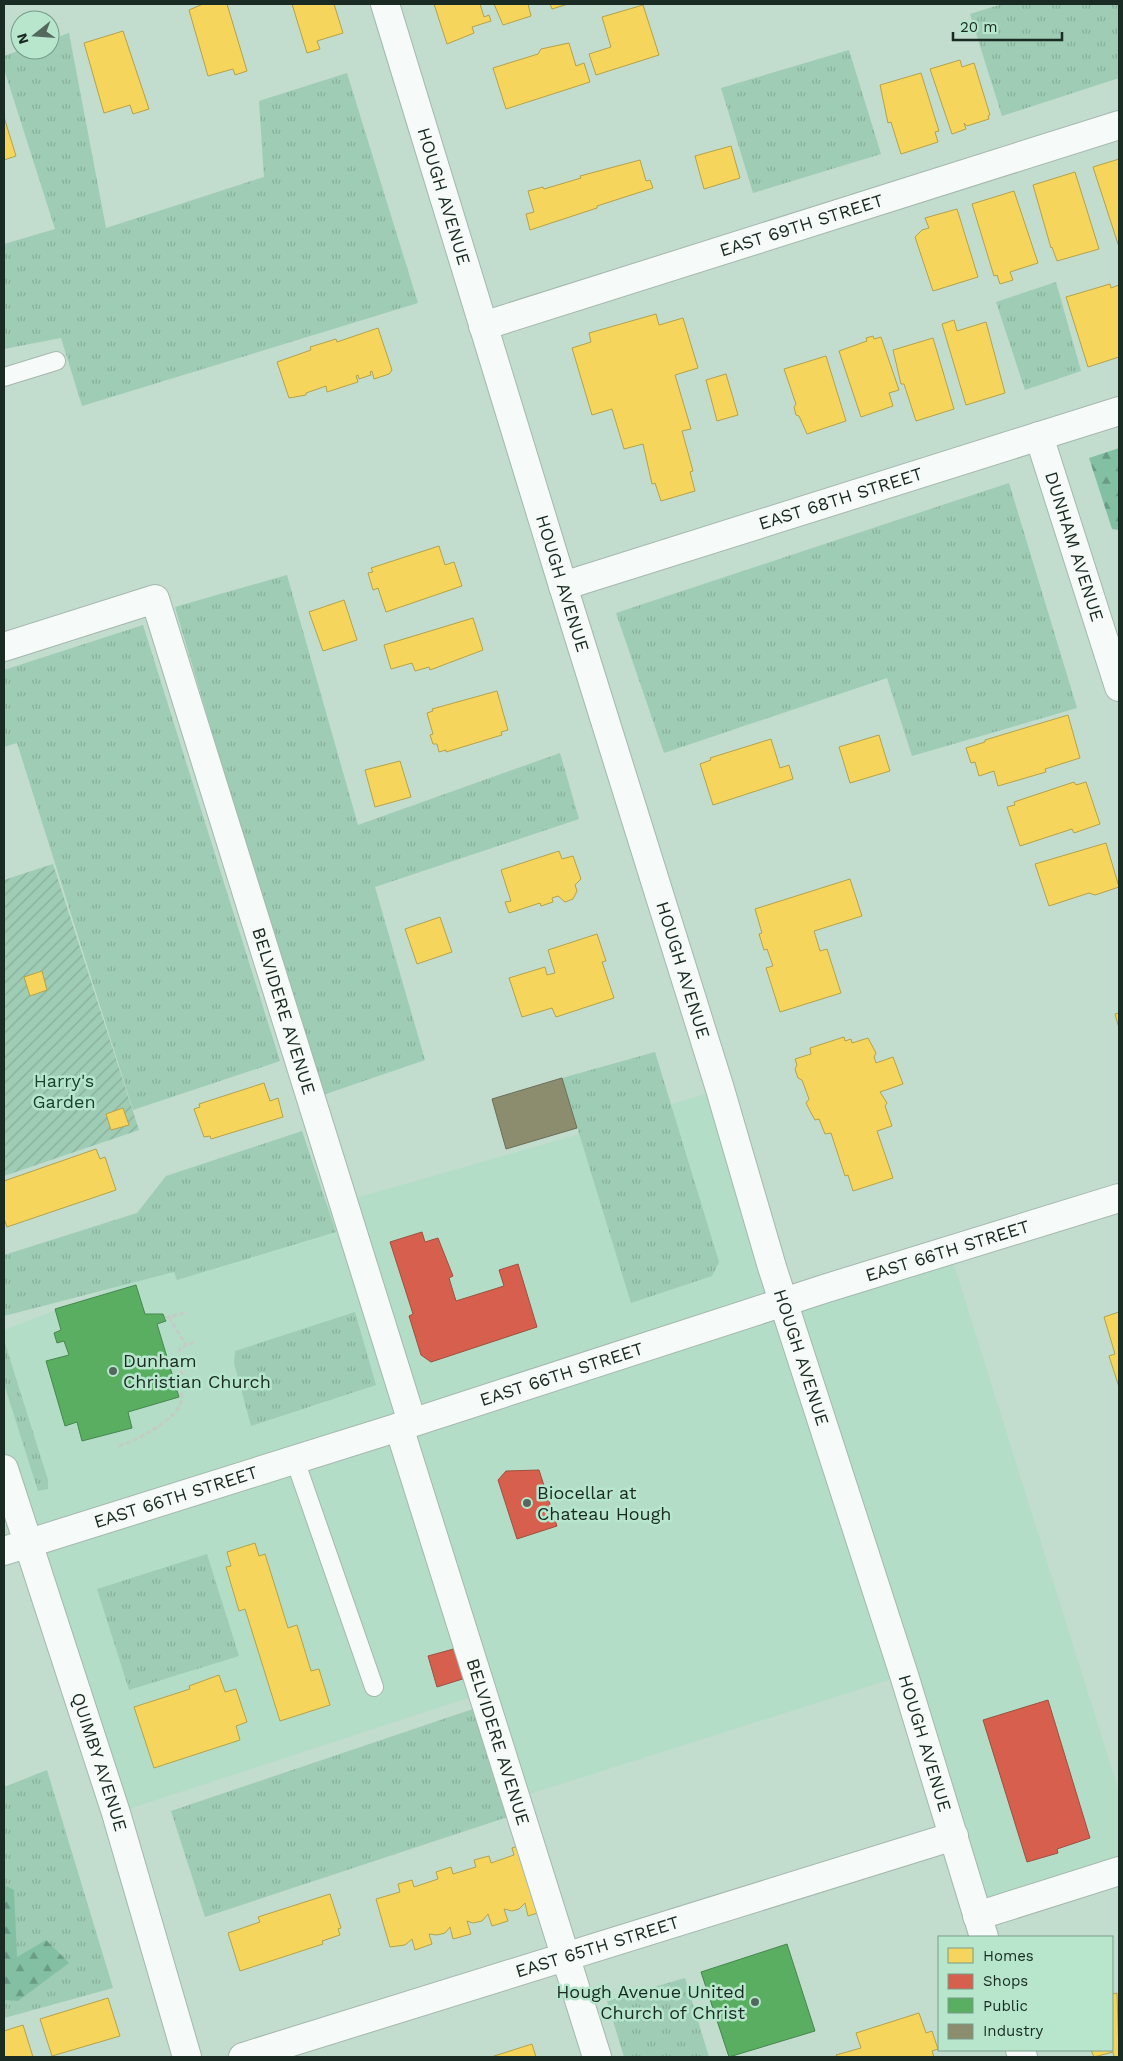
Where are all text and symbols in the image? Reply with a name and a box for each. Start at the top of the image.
north arrow [10,10,60,60]
scale bar [953,10,1062,42]
text: 20 m [960,18,998,36]
text: N [13,32,32,46]
street label: HOUGH AVENUE [413,125,475,267]
street label: EAST 69TH STREET [717,189,886,261]
street label: EAST 68TH STREET [756,462,925,534]
street label: DUNHAM AVENUE [1041,469,1108,624]
street label: HOUGH AVENUE [532,512,594,655]
street label: HOUGH AVENUE [652,899,715,1041]
street label: BELVIDERE AVENUE [248,925,320,1097]
park label: Harry's Garden [32,1070,96,1112]
street label: EAST 66TH STREET [863,1215,1032,1286]
street label: HOUGH AVENUE [770,1286,834,1428]
street label: EAST 66TH STREET [477,1337,646,1410]
place label: Dunham Christian Church [123,1350,271,1392]
marker: Dunham Christian Church [107,1365,119,1377]
street label: EAST 66TH STREET [91,1461,260,1532]
place label: Biocellar at Chateau Hough [537,1482,671,1524]
marker: Biocellar at Chateau Hough [521,1497,533,1509]
street label: BELVIDERE AVENUE [462,1656,535,1828]
street label: HOUGH AVENUE [894,1672,956,1814]
street label: QUIMBY AVENUE [67,1690,132,1834]
street label: EAST 65TH STREET [513,1911,682,1982]
legend [938,1936,1113,2051]
text: Homes [983,1947,1034,1965]
text: Shops [983,1972,1028,1990]
place label: Hough Avenue United Church of Christ [556,1981,745,2023]
marker: Hough Avenue United Church of Christ [749,1996,761,2008]
text: Public [983,1997,1028,2015]
text: Industry [983,2022,1044,2040]

